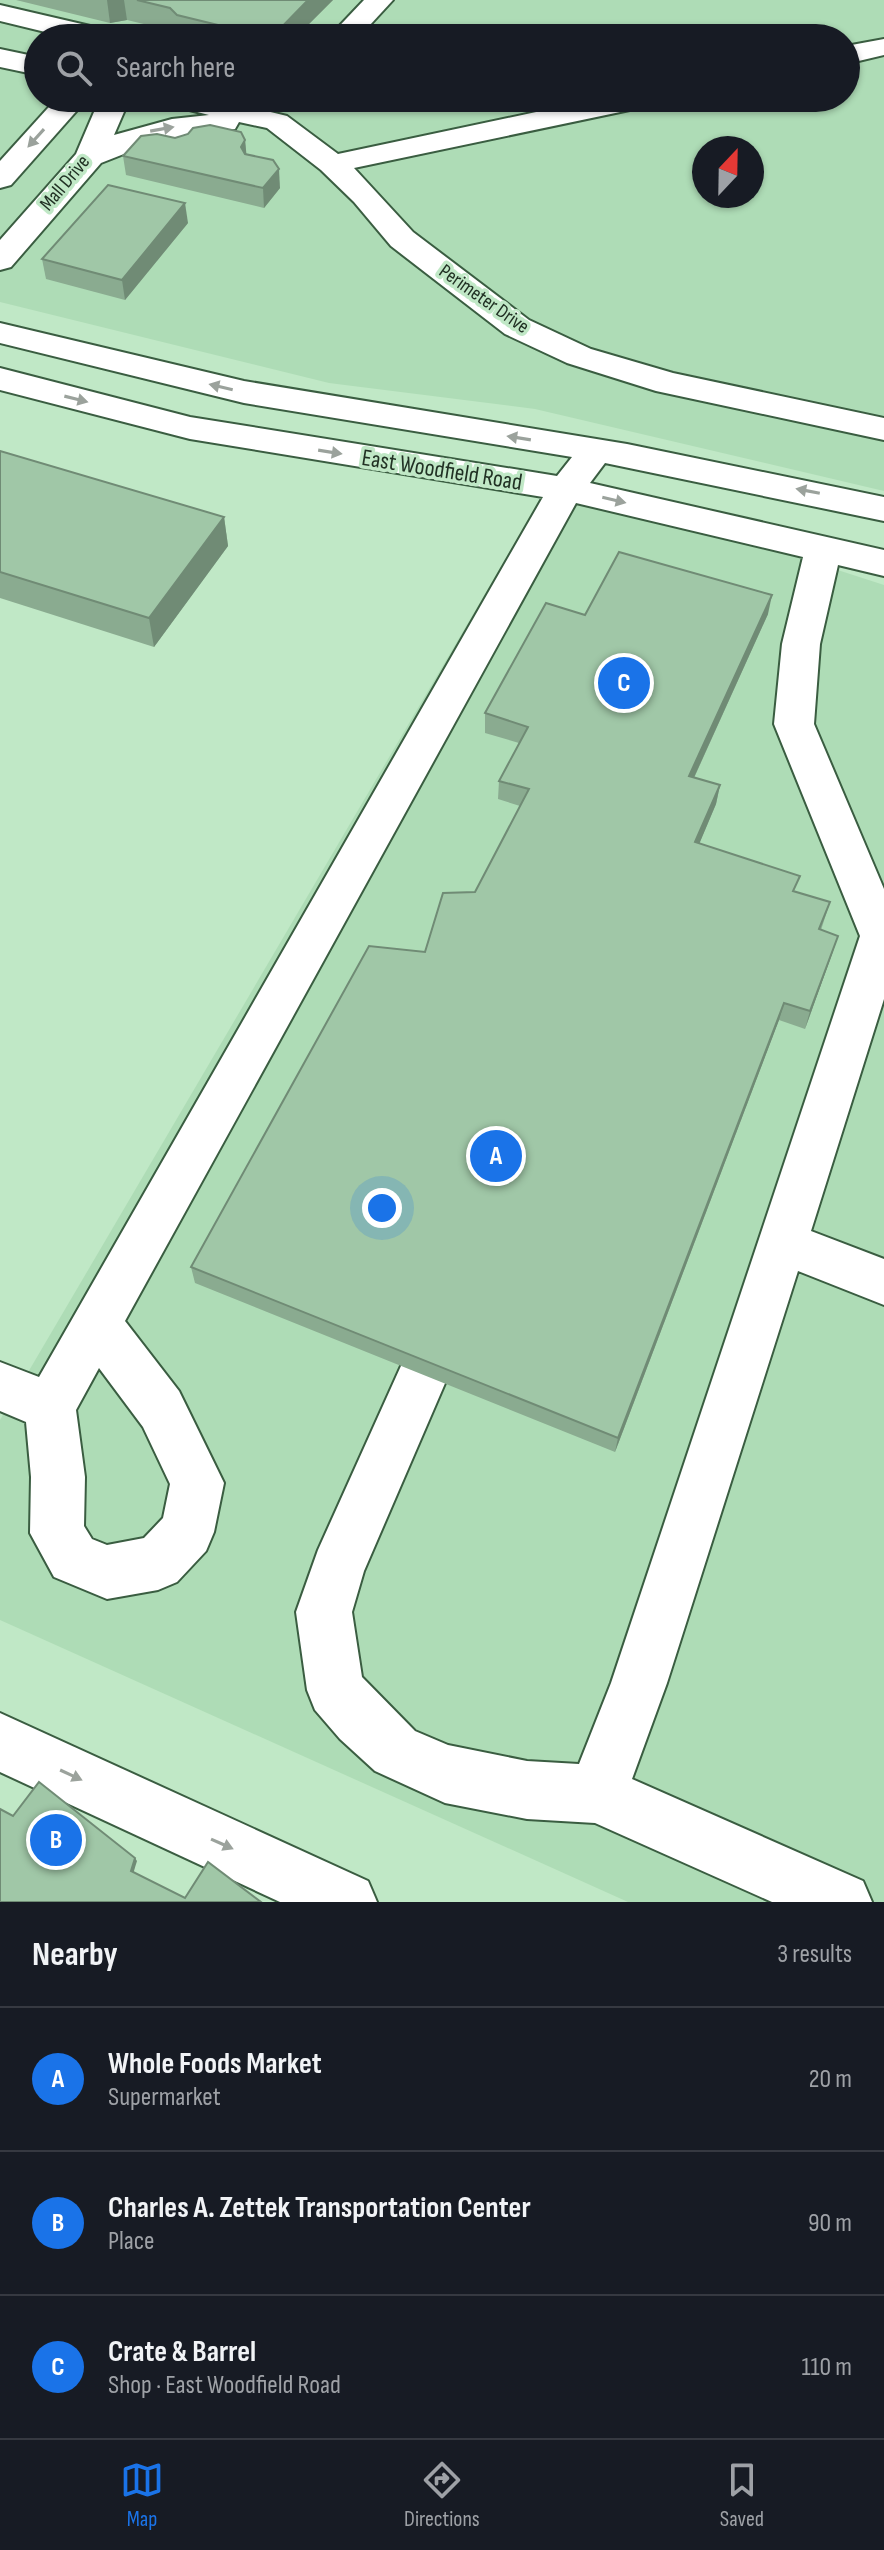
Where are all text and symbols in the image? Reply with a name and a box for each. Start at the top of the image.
search box [24,24,860,112]
icon: search [52,46,96,90]
text: Search here [116,50,235,86]
one-way arrow [150,122,175,134]
one-way arrow [28,129,46,148]
north arrow [692,136,764,208]
street label: Mall Drive [35,150,95,216]
street label: Perimeter Drive [434,259,534,339]
one-way arrow [209,380,234,393]
one-way arrow [63,393,88,405]
one-way arrow [506,431,531,444]
street label: East Woodfield Road [360,443,524,497]
one-way arrow [318,446,343,459]
one-way arrow [795,485,820,497]
one-way arrow [601,494,626,507]
pin: C [598,653,650,713]
pin: A [470,1126,522,1186]
your location [362,1188,402,1228]
one-way arrow [59,1768,82,1782]
pin: B [30,1810,82,1870]
one-way arrow [210,1838,233,1851]
text: Nearby [32,1934,118,1975]
text: 3 results [777,1939,852,1970]
text: Whole Foods Market [108,2046,322,2082]
text: A [52,2064,64,2095]
text: 20 m [809,2064,852,2095]
text: Supermarket [108,2082,221,2113]
text: Charles A. Zettek Transportation Center [108,2190,531,2226]
text: B [52,2208,64,2239]
text: 90 m [808,2208,852,2239]
text: Place [108,2226,155,2257]
text: Crate & Barrel [108,2334,256,2370]
text: C [51,2352,65,2383]
text: 110 m [801,2352,852,2383]
text: Shop · East Woodfield Road [108,2370,341,2401]
tab: Map [120,2458,164,2533]
tab: Directions [404,2458,480,2533]
tab: Saved [720,2458,764,2533]

